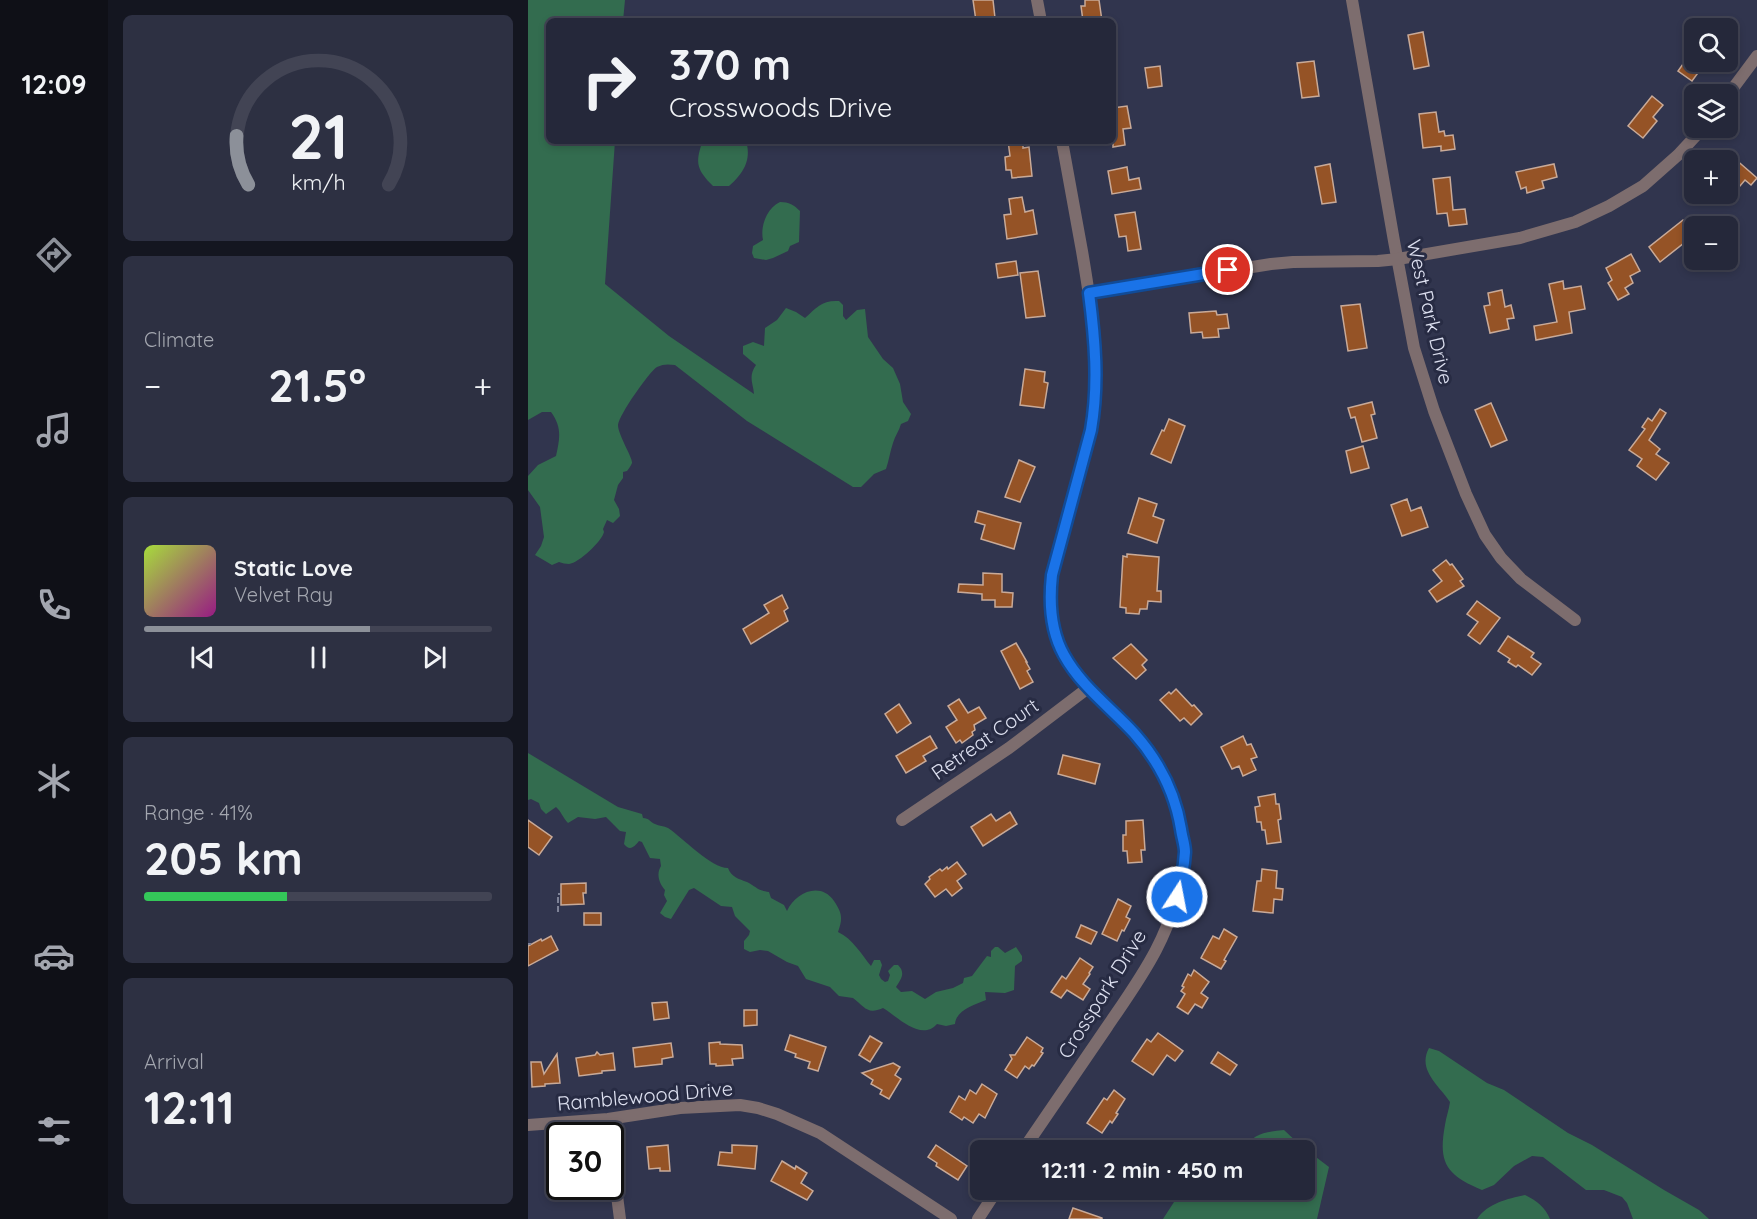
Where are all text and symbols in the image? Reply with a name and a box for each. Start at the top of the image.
map controls [1684,18,1738,270]
button: search [1684,18,1738,72]
text: 370 m [669,38,791,91]
icon: right [570,42,648,120]
text: 12:09 [21,67,87,101]
button: layers [1684,84,1738,138]
text: Crosswoods Drive [669,90,892,124]
text: 21 [288,97,348,175]
button: + [1684,150,1738,204]
text: km/h [291,169,345,195]
button: − [1684,216,1738,270]
icon: directions [33,234,75,276]
street label: West Park Drive [1402,237,1459,387]
pin [1202,244,1253,295]
icon: arrive [1211,253,1244,286]
text: Climate [144,327,214,352]
text: 21.5° [268,357,366,413]
text: − [144,365,161,406]
text: + [473,365,492,406]
icon: music [33,409,75,451]
text: Static Love [234,554,353,582]
text: Velvet Ray [234,582,333,607]
icon: phone [33,584,75,626]
icon: previous [186,641,219,674]
icon: pause [302,641,335,674]
icon: next [418,641,451,674]
street label: Retreat Court [926,692,1043,785]
icon: climate [33,760,75,802]
text: Range · 41% [144,800,253,825]
text: 205 km [144,830,303,886]
position arrow [1145,865,1209,929]
street label: Crosspark Drive [1052,925,1151,1063]
icon: car [33,935,75,977]
text: Arrival [144,1049,204,1074]
street label: Ramblewood Drive [556,1075,734,1116]
text: 12:11 [144,1079,234,1135]
icon: filters [33,1110,75,1152]
speed limit sign: 30 [546,1122,624,1200]
text: 12:11 · 2 min · 450 m [1042,1156,1243,1184]

